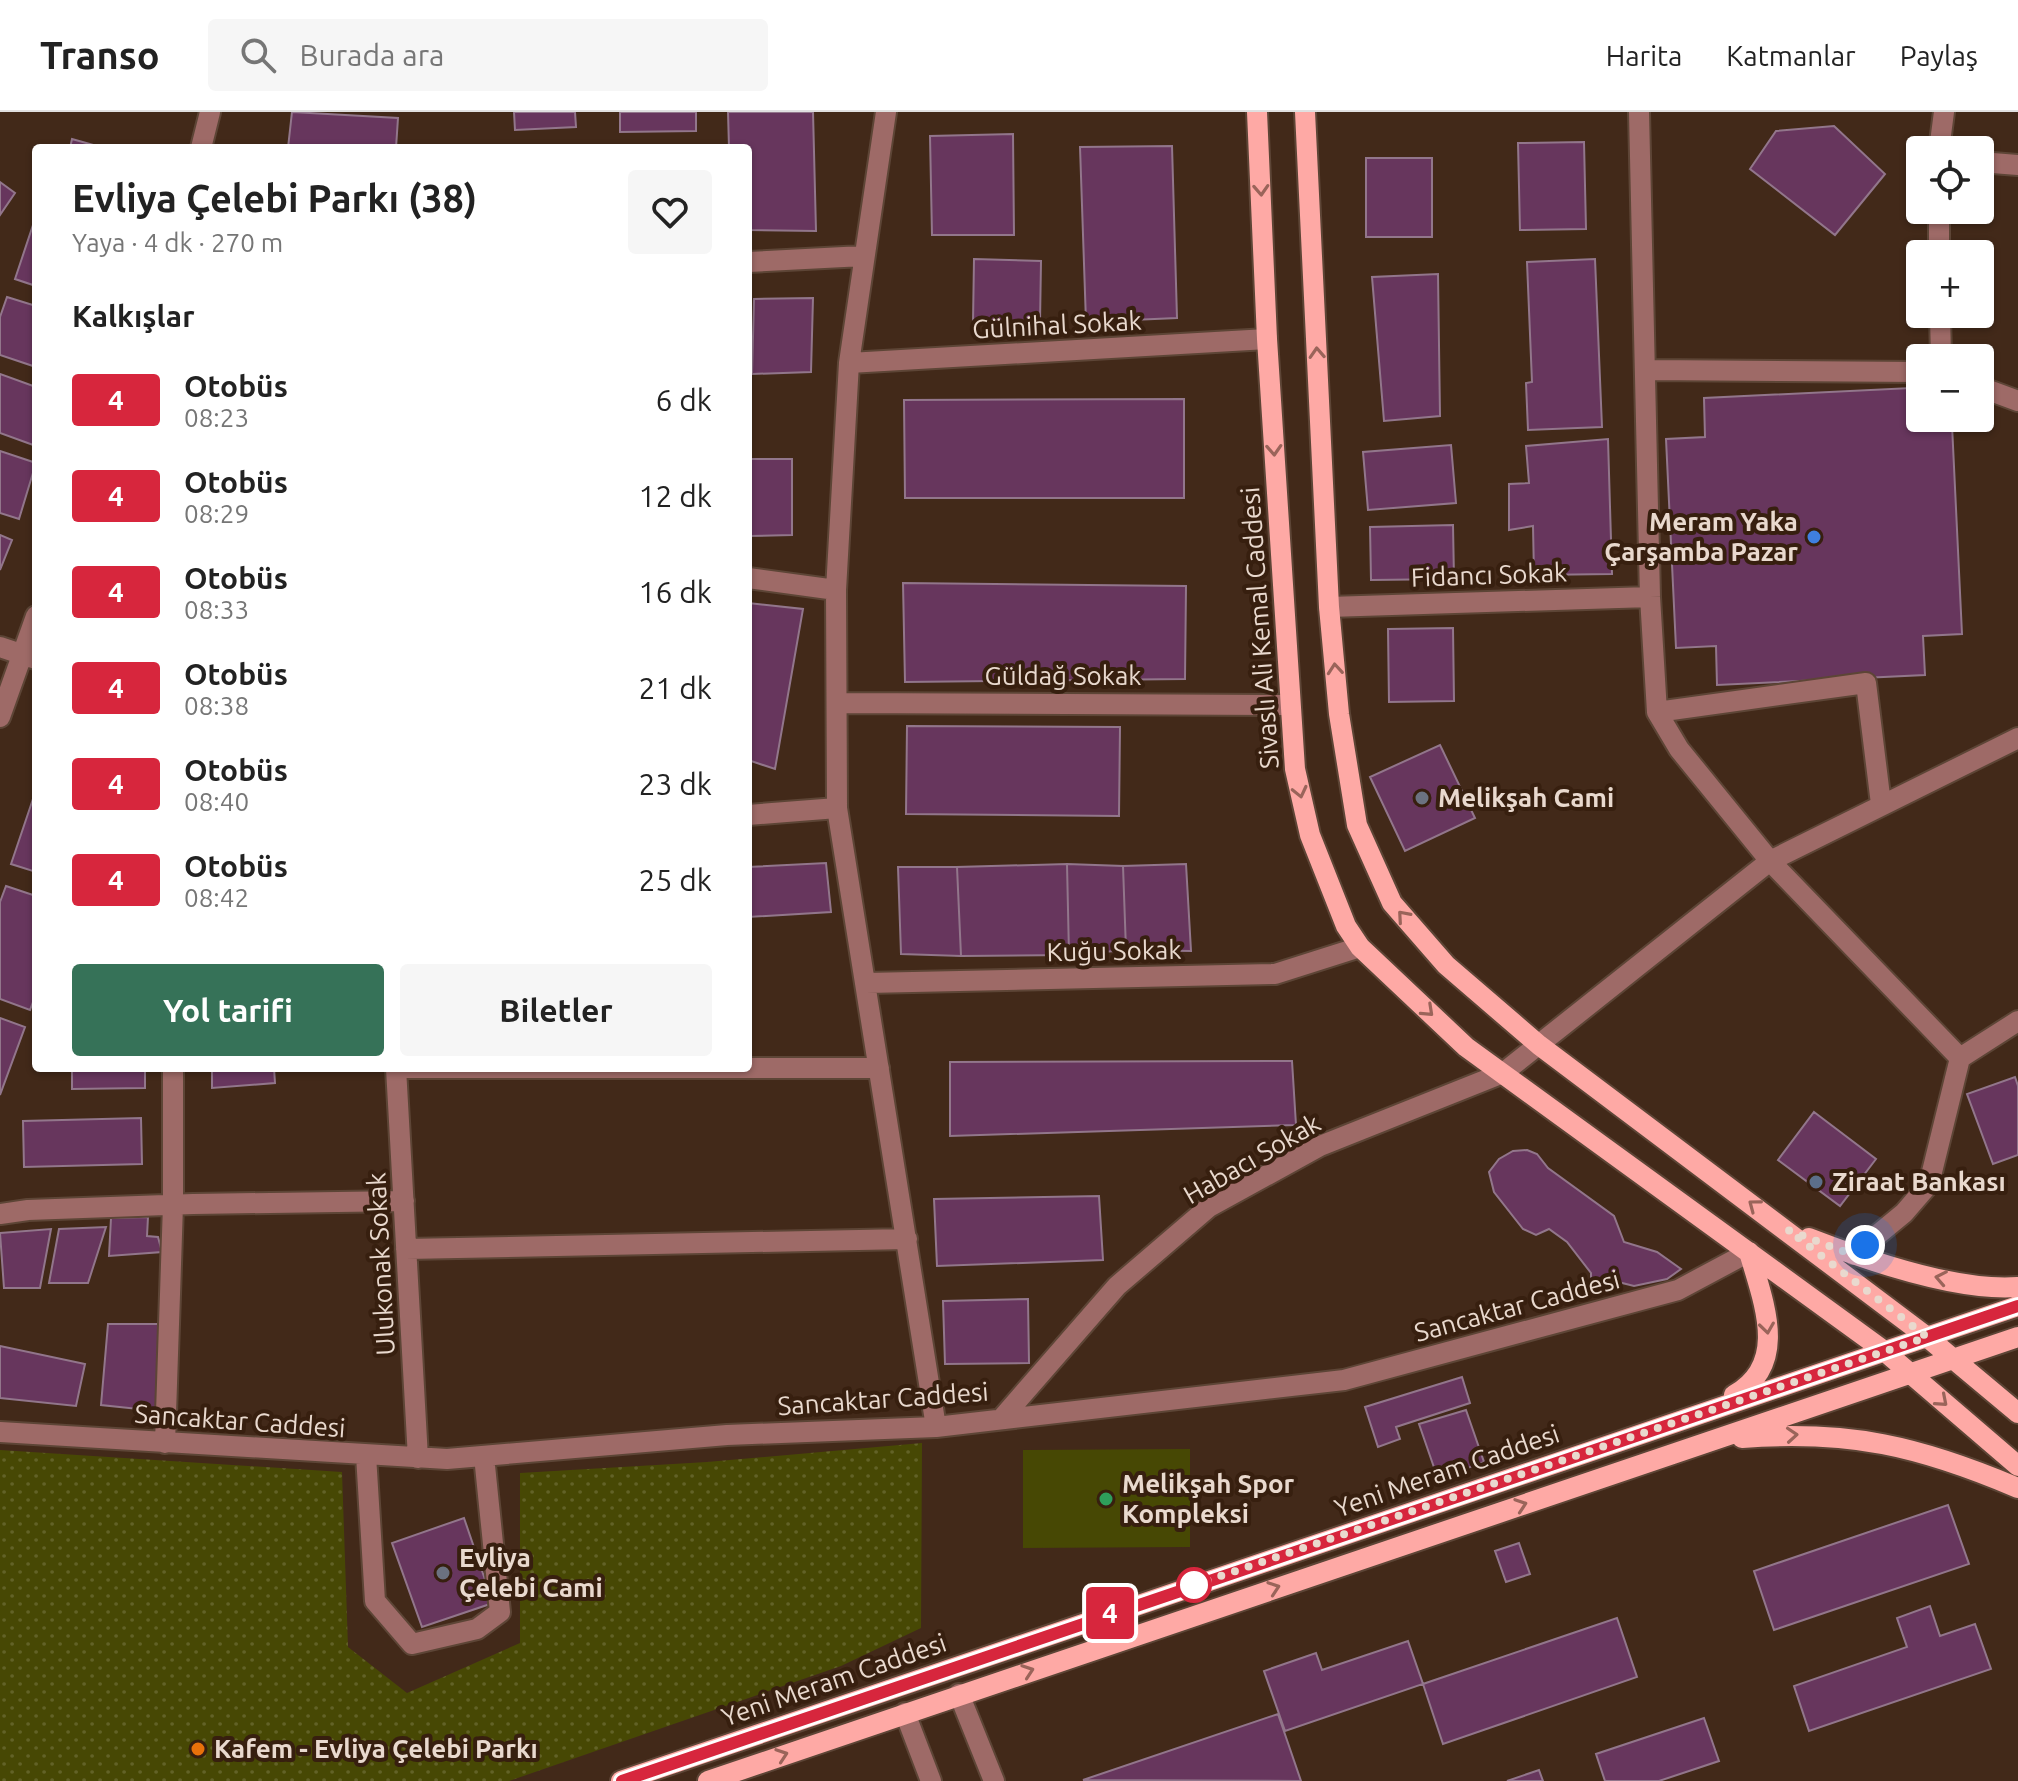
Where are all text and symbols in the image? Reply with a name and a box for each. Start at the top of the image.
search box [208,19,768,91]
icon: search [236,33,280,77]
text: Transo [40,34,160,76]
text: Burada ara [300,38,444,72]
text: Harita [1606,40,1682,71]
text: Katmanlar [1726,40,1856,71]
text: Paylaş [1900,40,1978,71]
map controls [1906,136,1994,432]
button: locate [1906,136,1994,224]
button: heart [628,170,712,254]
text: Evliya Çelebi Parkı (38) [72,177,477,219]
one-way arrow [1252,184,1269,197]
text: Yaya · 4 dk · 270 m [72,228,283,257]
button: + [1906,240,1994,328]
text: Kalkışlar [72,299,195,333]
street label: Gülnihal Sokak [972,306,1142,343]
button: − [1906,344,1994,432]
one-way arrow [1308,346,1325,359]
text: Otobüs [184,369,288,403]
text: 6 dk [656,383,712,417]
text: 4 [108,384,124,415]
text: 08:23 [184,403,249,432]
one-way arrow [1265,444,1282,457]
text: Otobüs [184,465,288,499]
text: 12 dk [639,479,712,513]
text: 4 [108,480,124,511]
street label: Sivaslı Ali Kemal Caddesi [1235,486,1284,770]
text: 08:29 [184,499,249,528]
place label: Meram Yaka Çarşamba Pazar [1604,507,1798,567]
marker: Meram Yaka Çarşamba Pazar [1805,528,1823,546]
street label: Fidancı Sokak [1410,557,1568,592]
text: Otobüs [184,561,288,595]
text: 16 dk [639,575,712,609]
text: 4 [108,576,124,607]
text: 08:33 [184,595,249,624]
text: Otobüs [184,657,288,691]
street label: Güldağ Sokak [985,661,1141,690]
one-way arrow [1326,662,1343,675]
text: 21 dk [639,671,712,705]
text: 4 [108,672,124,703]
text: 08:38 [184,691,249,720]
text: Otobüs [184,753,288,787]
text: 23 dk [639,767,712,801]
text: 4 [108,768,124,799]
place label: Melikşah Cami [1438,783,1614,813]
one-way arrow [1291,785,1308,799]
text: 08:40 [184,787,249,816]
marker: Melikşah Cami [1413,789,1431,807]
text: Otobüs [184,849,288,883]
text: 25 dk [639,863,712,897]
text: 4 [108,864,124,895]
text: 08:42 [184,883,249,912]
one-way arrow [1398,910,1413,925]
street label: Kuğu Sokak [1046,935,1182,966]
button: Yol tarifi [72,964,384,1056]
button: Biletler [400,964,712,1056]
one-way arrow [1418,1001,1433,1015]
street label: Habacı Sokak [1178,1108,1325,1209]
place label: Ziraat Bankası [1832,1167,2006,1196]
street label: Ulukonak Sokak [361,1172,400,1356]
marker: Ziraat Bankası [1807,1173,1825,1191]
one-way arrow [1748,1200,1763,1214]
your location [1845,1225,1885,1265]
street label: Sancaktar Caddesi [1411,1264,1623,1347]
one-way arrow [1935,1270,1948,1287]
one-way arrow [1758,1321,1775,1335]
street label: Sancaktar Caddesi [777,1377,989,1420]
one-way arrow [1933,1391,1947,1406]
street label: Sancaktar Caddesi [134,1399,346,1442]
street label: Yeni Meram Caddesi [1331,1418,1563,1523]
one-way arrow [1786,1427,1799,1444]
place label: Melikşah Spor Kompleksi [1122,1469,1295,1528]
marker: Melikşah Spor Kompleksi [1097,1490,1115,1508]
one-way arrow [1513,1499,1527,1515]
place label: Evliya Çelebi Cami [459,1543,603,1603]
marker: Evliya Çelebi Cami [434,1564,452,1582]
unlabelled marker [1177,1568,1211,1602]
one-way arrow [1267,1582,1281,1598]
line badge: 4 [1084,1587,1136,1639]
text: 4 [1102,1597,1118,1628]
street label: Yeni Meram Caddesi [718,1627,950,1732]
one-way arrow [1020,1665,1034,1681]
place label: Kafem - Evliya Çelebi Parkı [214,1734,538,1764]
marker: Kafem - Evliya Çelebi Parkı [189,1740,207,1758]
one-way arrow [774,1749,788,1765]

